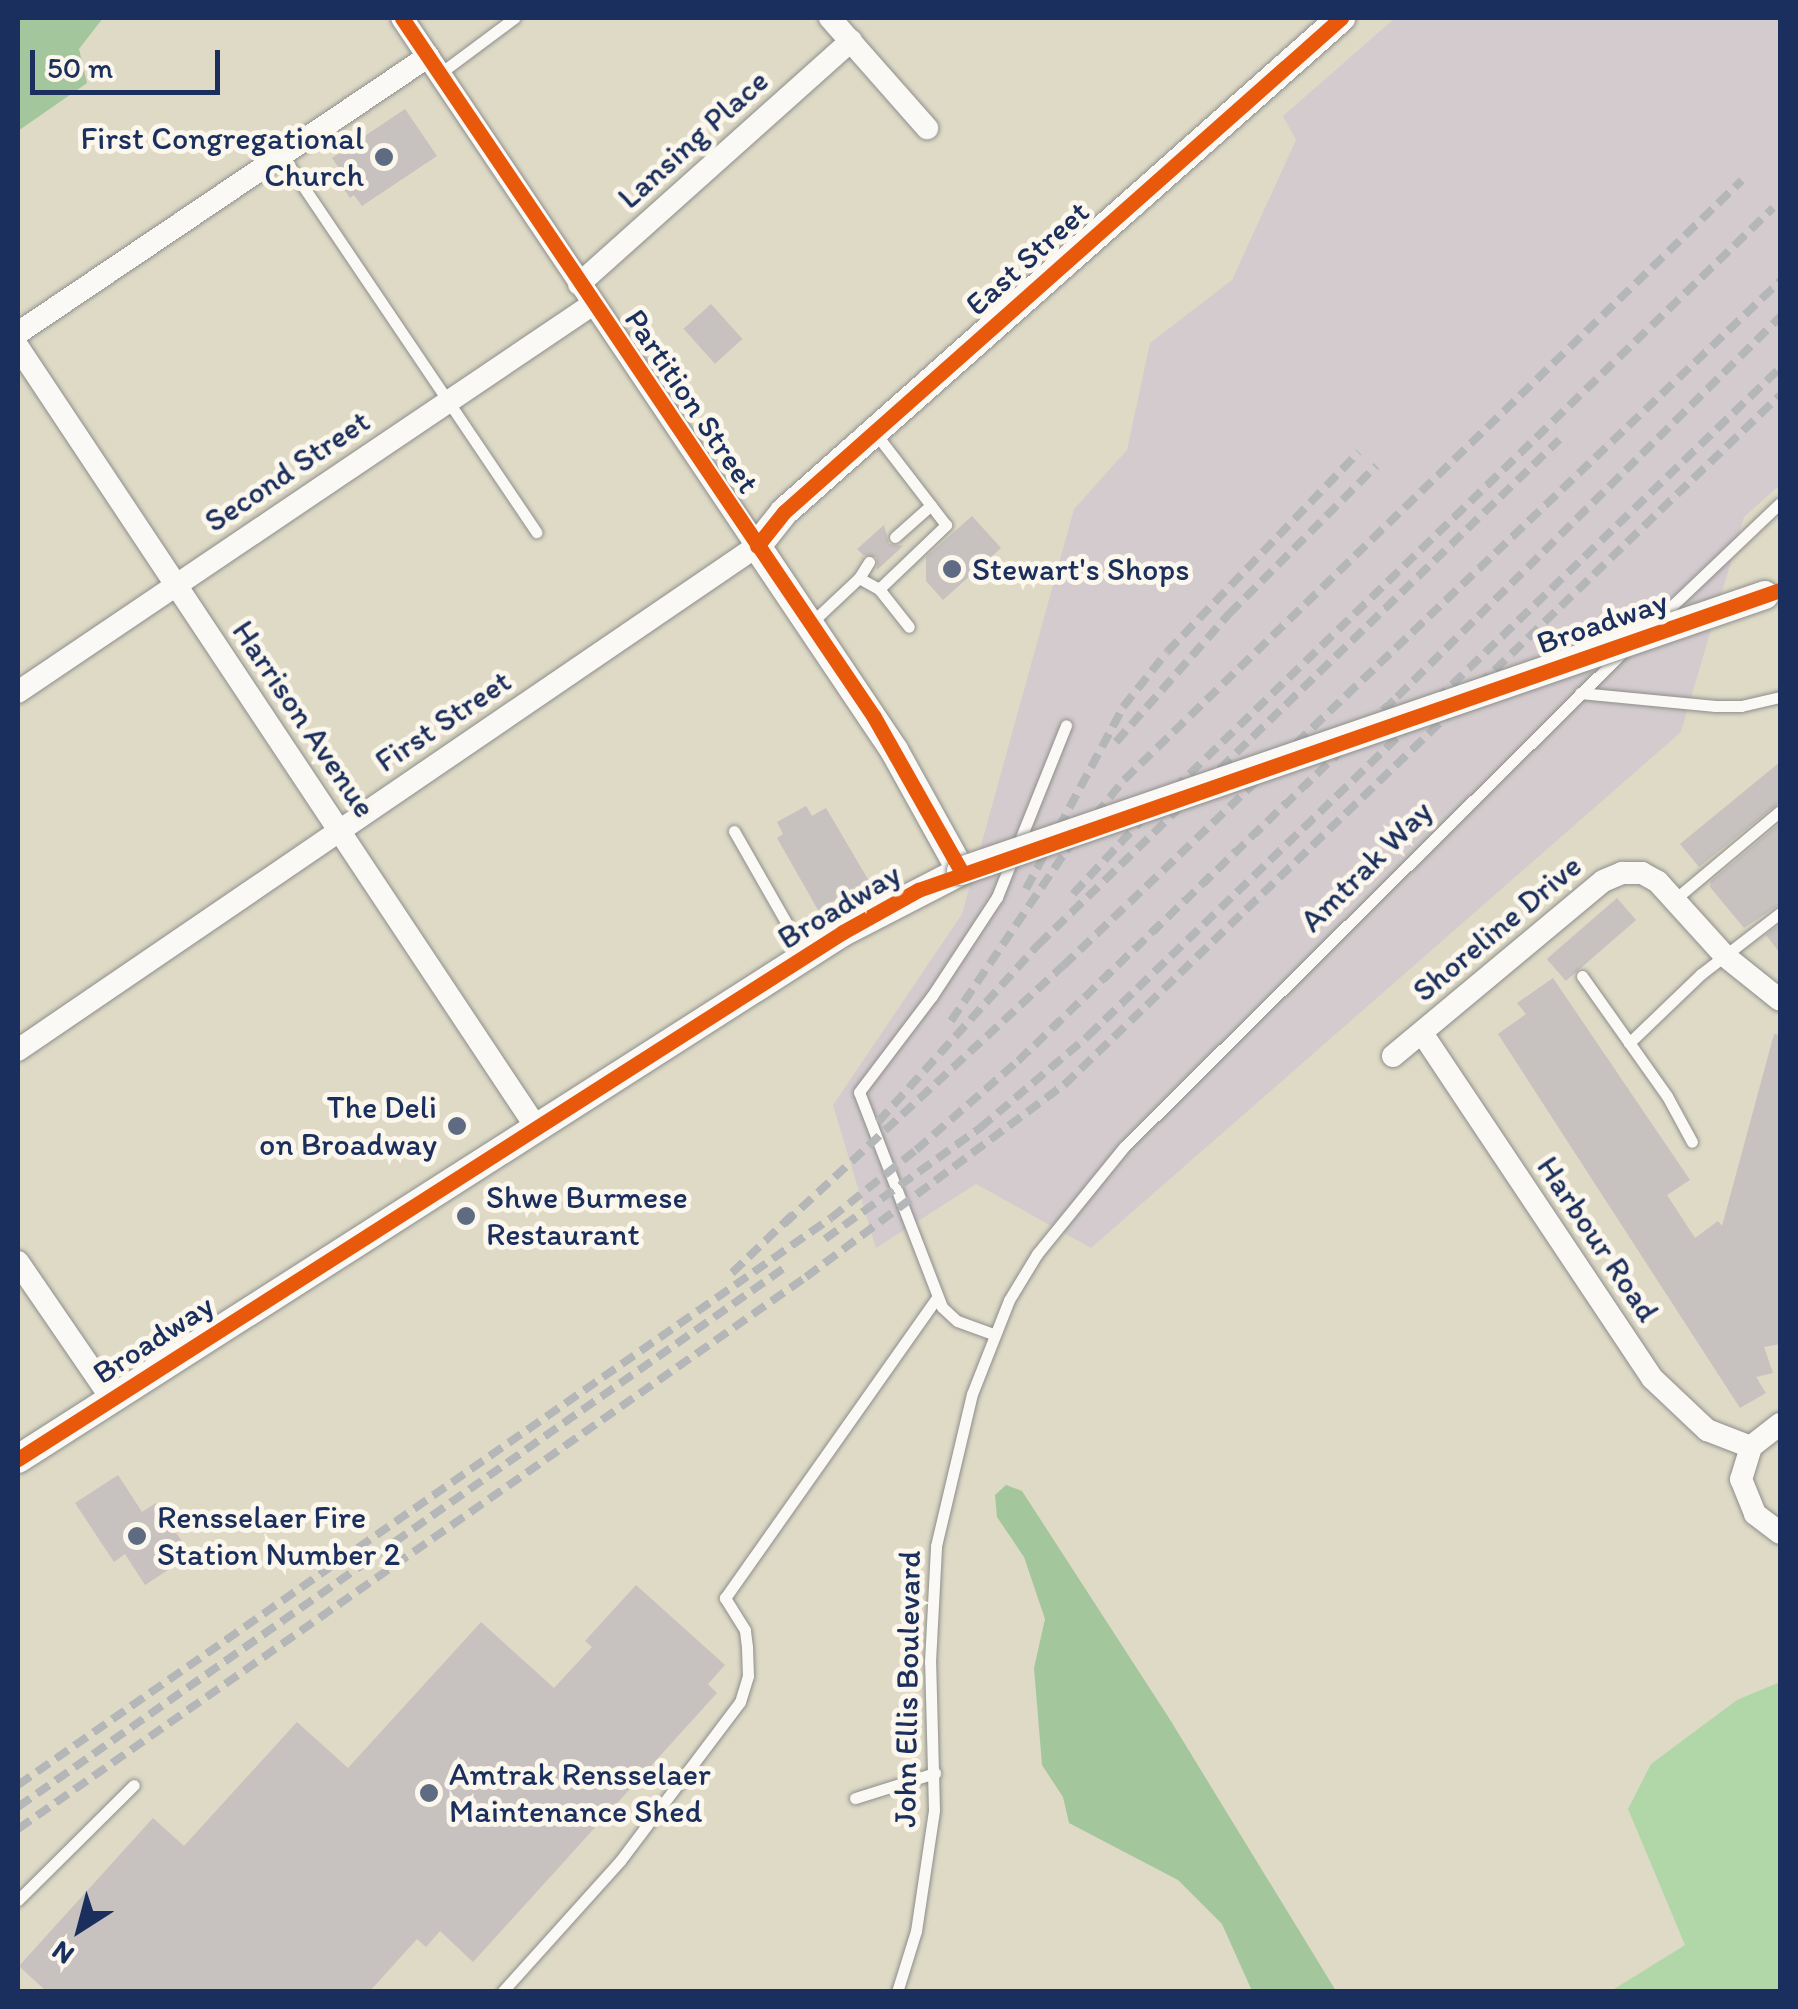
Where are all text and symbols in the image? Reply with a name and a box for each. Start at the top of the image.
scale bar [35,30,225,92]
text: 50 m [47,49,113,86]
street label: Lansing Place [610,62,776,216]
place label: First Congregational Church [81,120,364,195]
marker: First Congregational Church [373,146,395,168]
street label: East Street [958,193,1096,323]
street label: Partition Street [616,302,768,500]
street label: Second Street [197,402,377,540]
place label: Stewart's Shops [972,550,1189,588]
marker: Stewart's Shops [941,558,963,580]
street label: Broadway [1531,582,1673,662]
street label: Harrison Avenue [224,614,384,824]
street label: First Street [368,662,518,780]
street label: Amtrak Way [1292,792,1440,940]
street label: Shoreline Drive [1405,846,1589,1010]
street label: Broadway [771,855,907,957]
place label: The Deli on Broadway [259,1089,437,1164]
marker: The Deli on Broadway [446,1115,468,1137]
street label: Harbour Road [1529,1149,1667,1329]
place label: Shwe Burmese Restaurant [486,1179,687,1254]
marker: Shwe Burmese Restaurant [455,1205,477,1227]
street label: Broadway [85,1286,221,1392]
place label: Rensselaer Fire Station Number 2 [157,1499,400,1574]
marker: Rensselaer Fire Station Number 2 [126,1525,148,1547]
street label: John Ellis Boulevard [885,1549,929,1829]
place label: Amtrak Rensselaer Maintenance Shed [449,1756,711,1831]
marker: Amtrak Rensselaer Maintenance Shed [418,1782,440,1804]
north arrow [30,1879,130,1979]
text: N [45,1934,80,1973]

